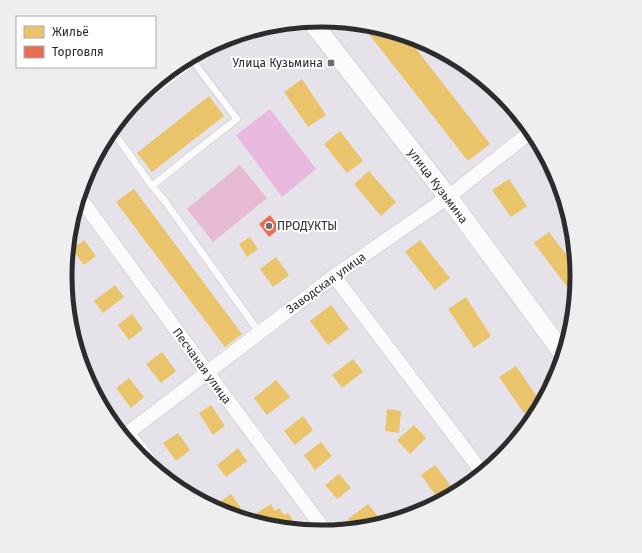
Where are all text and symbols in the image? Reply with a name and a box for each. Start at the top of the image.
legend [16,16,156,68]
text: Жильё [52,25,89,39]
text: Торговля [52,45,104,59]
place label: Улица Кузьмина [232,56,323,70]
marker: Улица Кузьмина [326,58,336,68]
street label: улица Кузьмина [405,146,471,226]
place label: ПРОДУКТЫ [277,219,337,233]
marker: ПРОДУКТЫ [264,221,274,231]
street label: Заводская улица [284,250,368,316]
street label: Песчаная улица [170,325,234,407]

